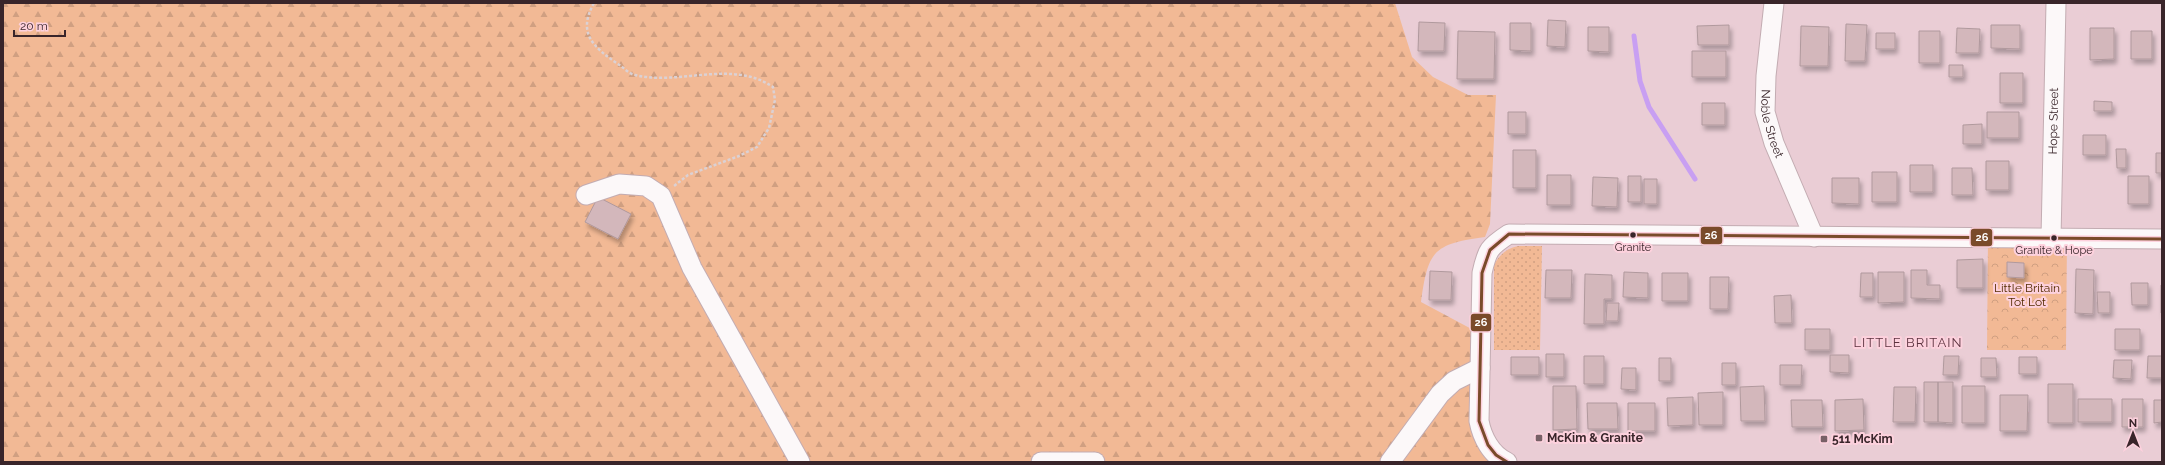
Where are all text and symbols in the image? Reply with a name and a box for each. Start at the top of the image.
scale bar [14,12,65,38]
text: 20 m [20,19,48,33]
street label: Hope Street [2046,88,2061,155]
street label: Noble Street [1758,89,1787,160]
line badge: 26 [1700,226,1723,245]
line badge: 26 [1970,228,1993,247]
text: 26 [1705,229,1718,242]
marker: Granite [1628,230,1638,240]
text: 26 [1976,231,1989,244]
marker: Granite & Hope [2049,233,2059,243]
place label: Granite [1615,241,1652,254]
place label: Granite & Hope [2015,244,2093,257]
park label: Little Britain Tot Lot [1994,281,2060,309]
line badge: 26 [1470,313,1492,332]
text: 26 [1475,316,1488,329]
district label: LITTLE BRITAIN [1854,335,1962,350]
north arrow [2113,413,2153,453]
text: N [2129,417,2137,430]
place label: McKim & Granite [1547,431,1643,445]
place label: 511 McKim [1832,432,1893,446]
marker: McKim & Granite [1534,433,1544,443]
marker: 511 McKim [1819,434,1829,444]

